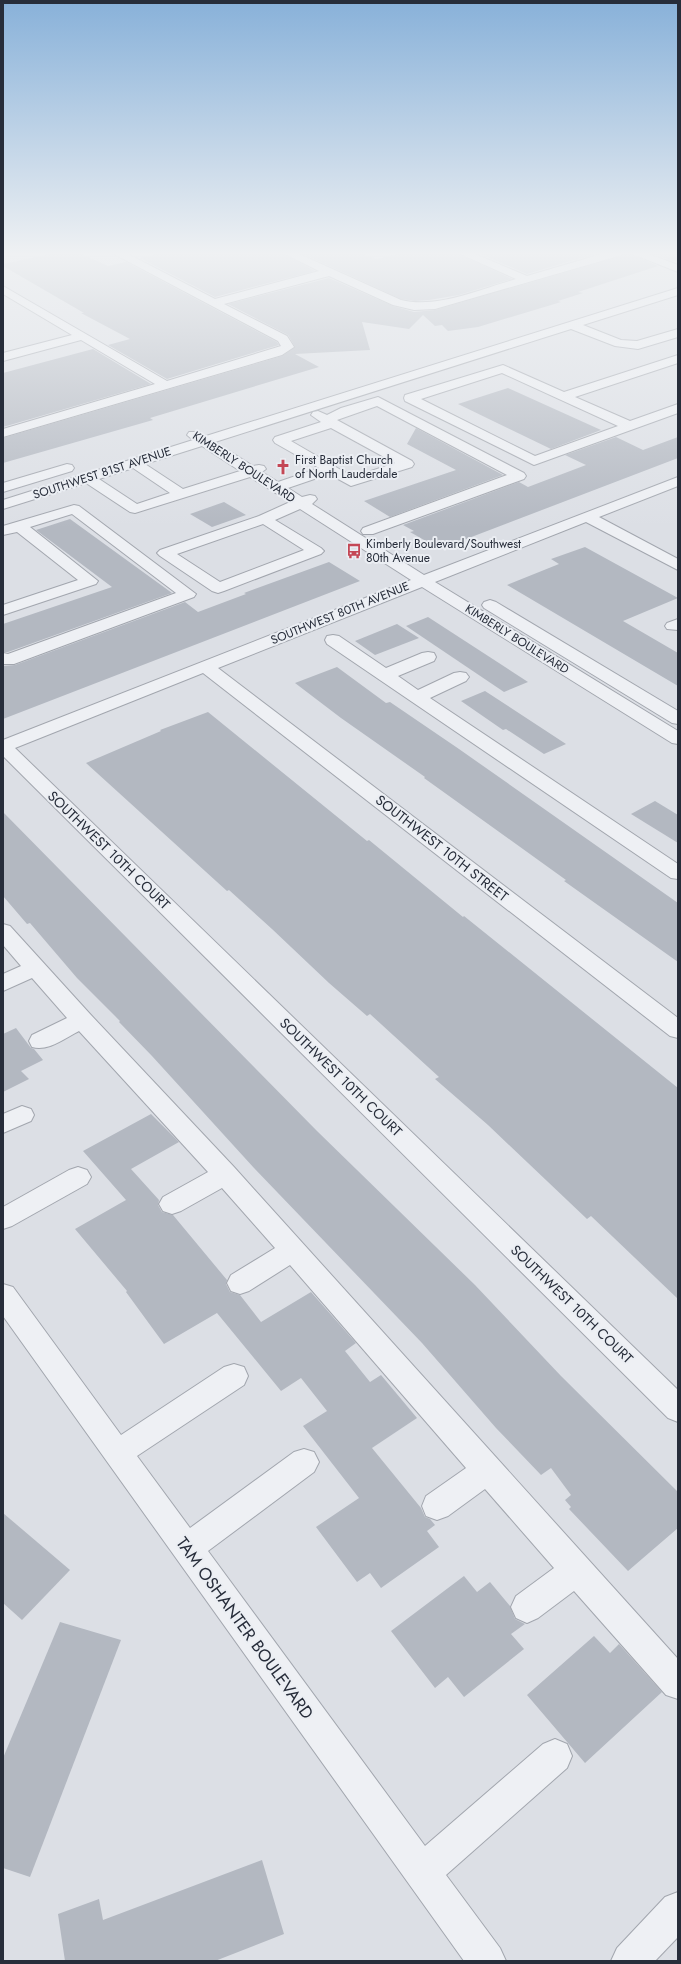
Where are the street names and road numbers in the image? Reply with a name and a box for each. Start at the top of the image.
street label: KIMBERLY BOULEVARD [189,427,299,507]
street label: SOUTHWEST 81ST AVENUE [31,442,173,504]
street label: SOUTHWEST 80TH AVENUE [268,577,412,649]
street label: KIMBERLY BOULEVARD [462,600,572,678]
street label: SOUTHWEST 10TH COURT [43,786,175,914]
street label: SOUTHWEST 10TH STREET [371,790,513,906]
street label: SOUTHWEST 10TH COURT [275,1013,407,1141]
street label: SOUTHWEST 10TH COURT [506,1240,638,1368]
street label: TAM OSHANTER BOULEVARD [171,1532,319,1724]

